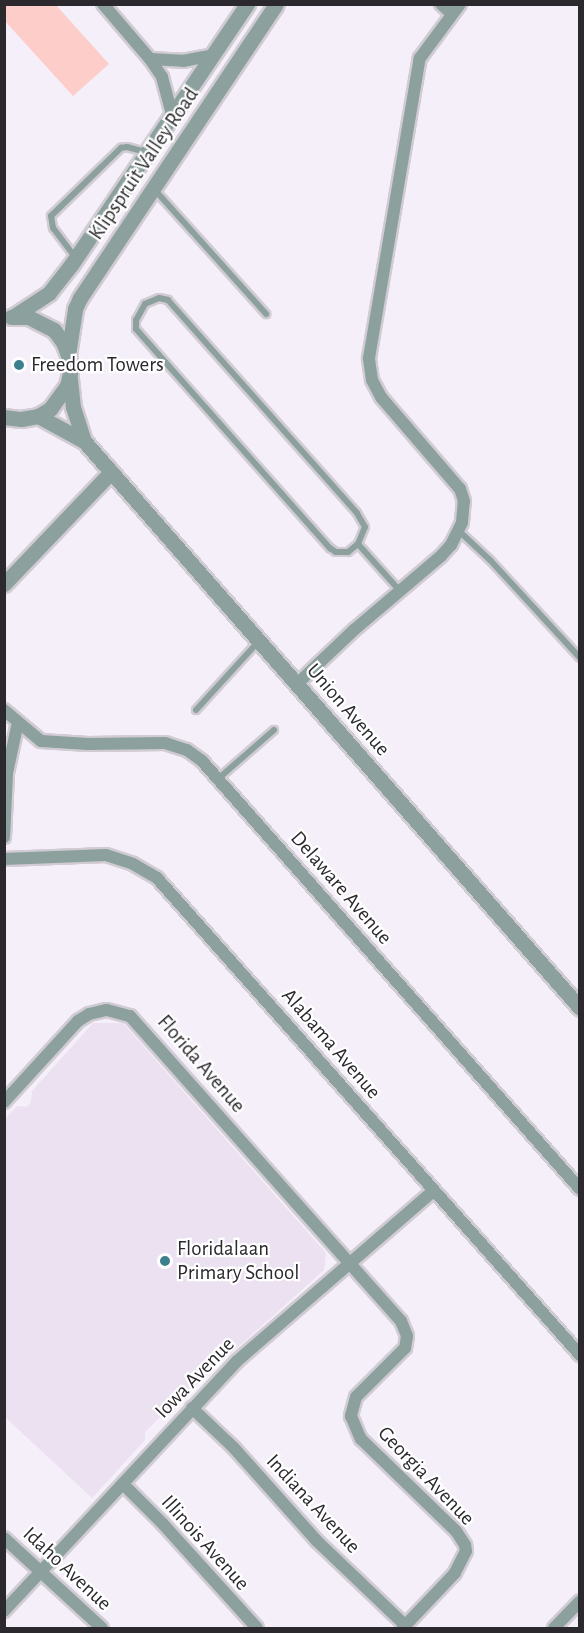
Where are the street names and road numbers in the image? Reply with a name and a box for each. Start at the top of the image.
street label: Klipspruit Valley Road [84,83,204,245]
street label: Union Avenue [301,659,395,761]
street label: Delaware Avenue [285,826,397,950]
street label: Alabama Avenue [276,983,386,1105]
street label: Florida Avenue [152,1010,250,1118]
street label: Iowa Avenue [150,1332,240,1424]
street label: Georgia Avenue [372,1421,480,1531]
street label: Indiana Avenue [261,1449,365,1559]
street label: Illinois Avenue [156,1490,254,1596]
street label: Idaho Avenue [18,1522,116,1616]

